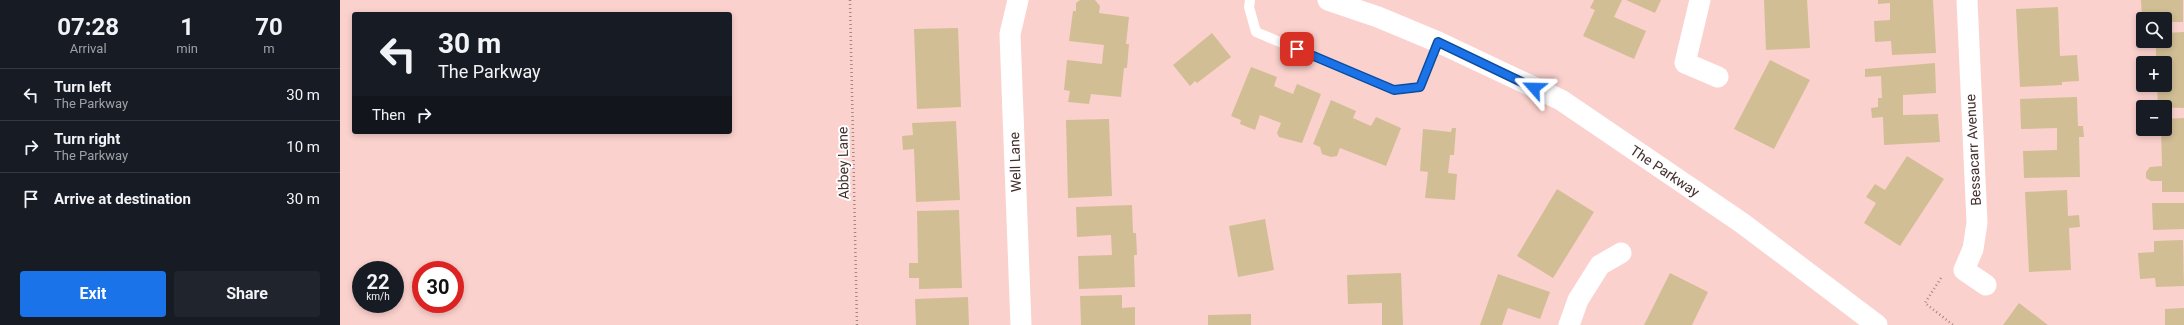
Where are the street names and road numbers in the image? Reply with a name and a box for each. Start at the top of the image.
street label: Bessacarr Avenue [1962,94,1984,206]
street label: Abbey Lane [834,127,852,199]
street label: Well Lane [1006,132,1024,192]
street label: The Parkway [1627,142,1703,200]

